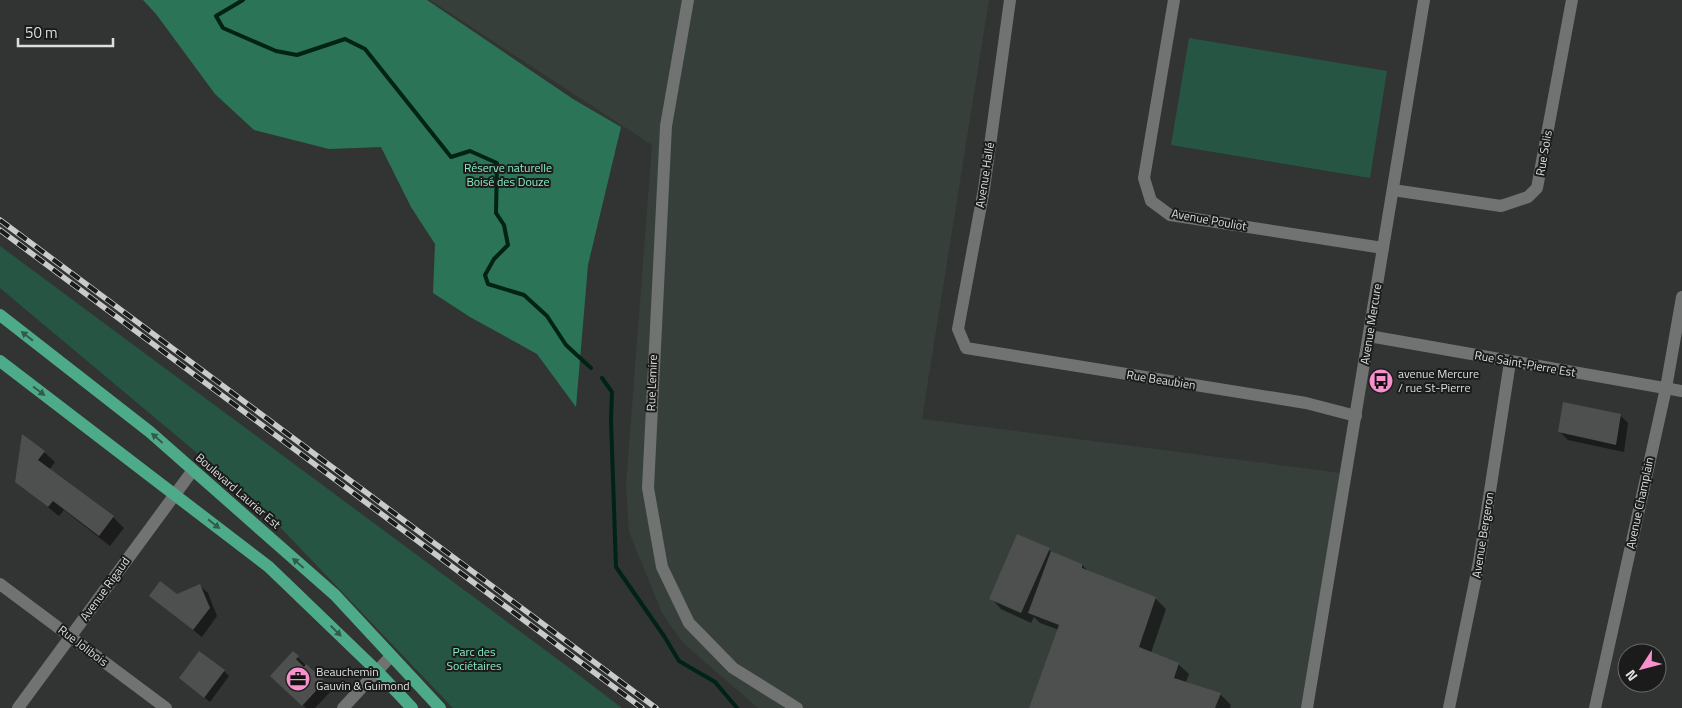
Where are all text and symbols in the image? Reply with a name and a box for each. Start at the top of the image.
scale bar [18,15,112,47]
text: 50 m [25,21,58,44]
street label: Rue Solis [1530,128,1557,177]
street label: Avenue Hallé [970,141,999,209]
park label: Réserve naturelle Boisé des Douze [464,158,552,191]
street label: Avenue Pouliot [1170,204,1249,236]
street label: Avenue Mercure [1355,282,1386,366]
one-way arrow [21,330,34,341]
street label: Rue Saint-Pierre Est [1473,345,1578,382]
street label: Rue Lemire [641,354,662,412]
place label: avenue Mercure / rue St-Pierre [1398,364,1479,397]
street label: Rue Beaubien [1125,365,1197,394]
bus stop icon: avenue Mercure / rue St-Pierre [1368,368,1394,394]
one-way arrow [32,385,45,396]
one-way arrow [151,432,163,444]
street label: Boulevard Laurier Est [191,448,286,534]
street label: Avenue Champlain [1621,455,1659,551]
street label: Avenue Bergeron [1466,491,1499,579]
one-way arrow [207,518,220,529]
street label: Avenue Rigaud [75,553,134,625]
one-way arrow [292,557,305,568]
street label: Rue Jolibois [54,620,113,671]
one-way arrow [329,625,341,637]
park label: Parc des Sociétaires [446,642,502,675]
north arrow [1617,643,1667,693]
place label: Beauchemin Gauvin & Guimond [316,662,410,695]
office icon: Beauchemin Gauvin & Guimond [285,666,311,692]
text: N [1620,666,1642,686]

